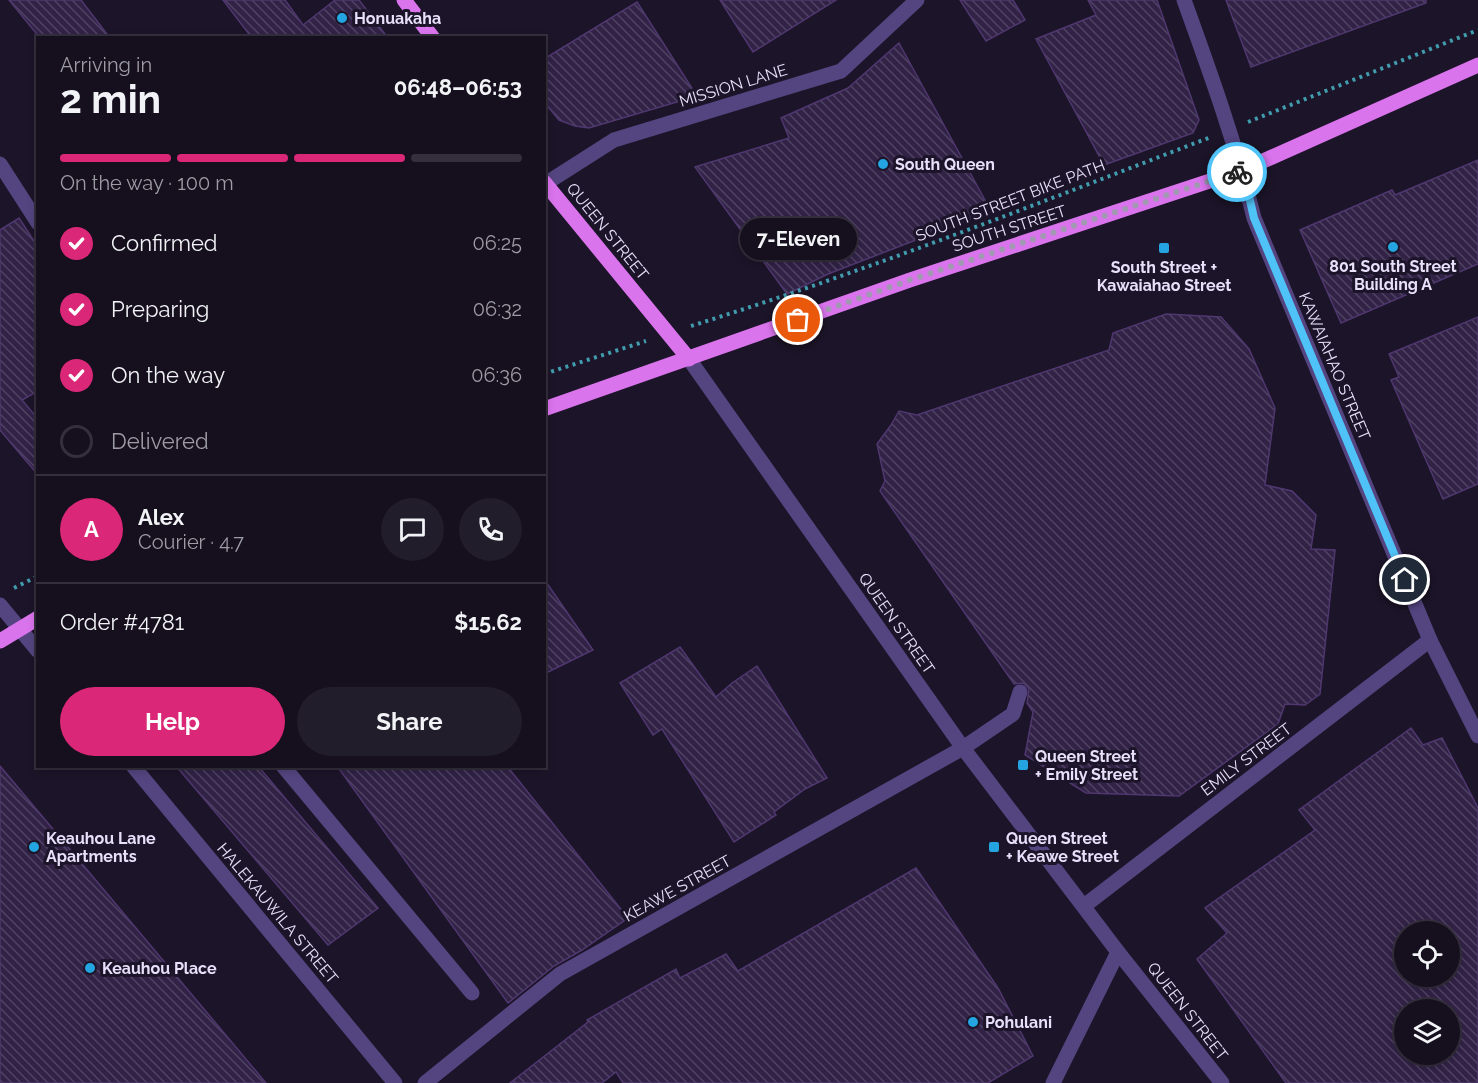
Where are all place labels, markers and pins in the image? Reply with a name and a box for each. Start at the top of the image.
place label: Honuakaha [354,9,441,28]
marker: Honuakaha [335,11,349,25]
place label: South Queen [895,155,995,174]
marker: South Queen [876,157,890,171]
callout: 7-Eleven [740,218,856,260]
marker: 801 South Street Building A [1386,240,1400,254]
marker: South Street + Kawaiahao Street [1157,241,1171,255]
place label: 801 South Street Building A [1329,257,1457,294]
place label: South Street + Kawaiahao Street [1097,258,1231,295]
pin [772,294,823,345]
pin [1379,554,1430,605]
place label: Queen Street + Emily Street [1035,747,1138,784]
marker: Queen Street + Emily Street [1016,758,1030,772]
place label: Keauhou Lane Apartments [46,829,156,866]
place label: Queen Street + Keawe Street [1006,829,1119,866]
marker: Keauhou Lane Apartments [27,840,41,854]
marker: Queen Street + Keawe Street [987,840,1001,854]
place label: Keauhou Place [102,959,217,978]
marker: Keauhou Place [83,961,97,975]
place label: Pohulani [985,1013,1052,1032]
marker: Pohulani [966,1015,980,1029]

